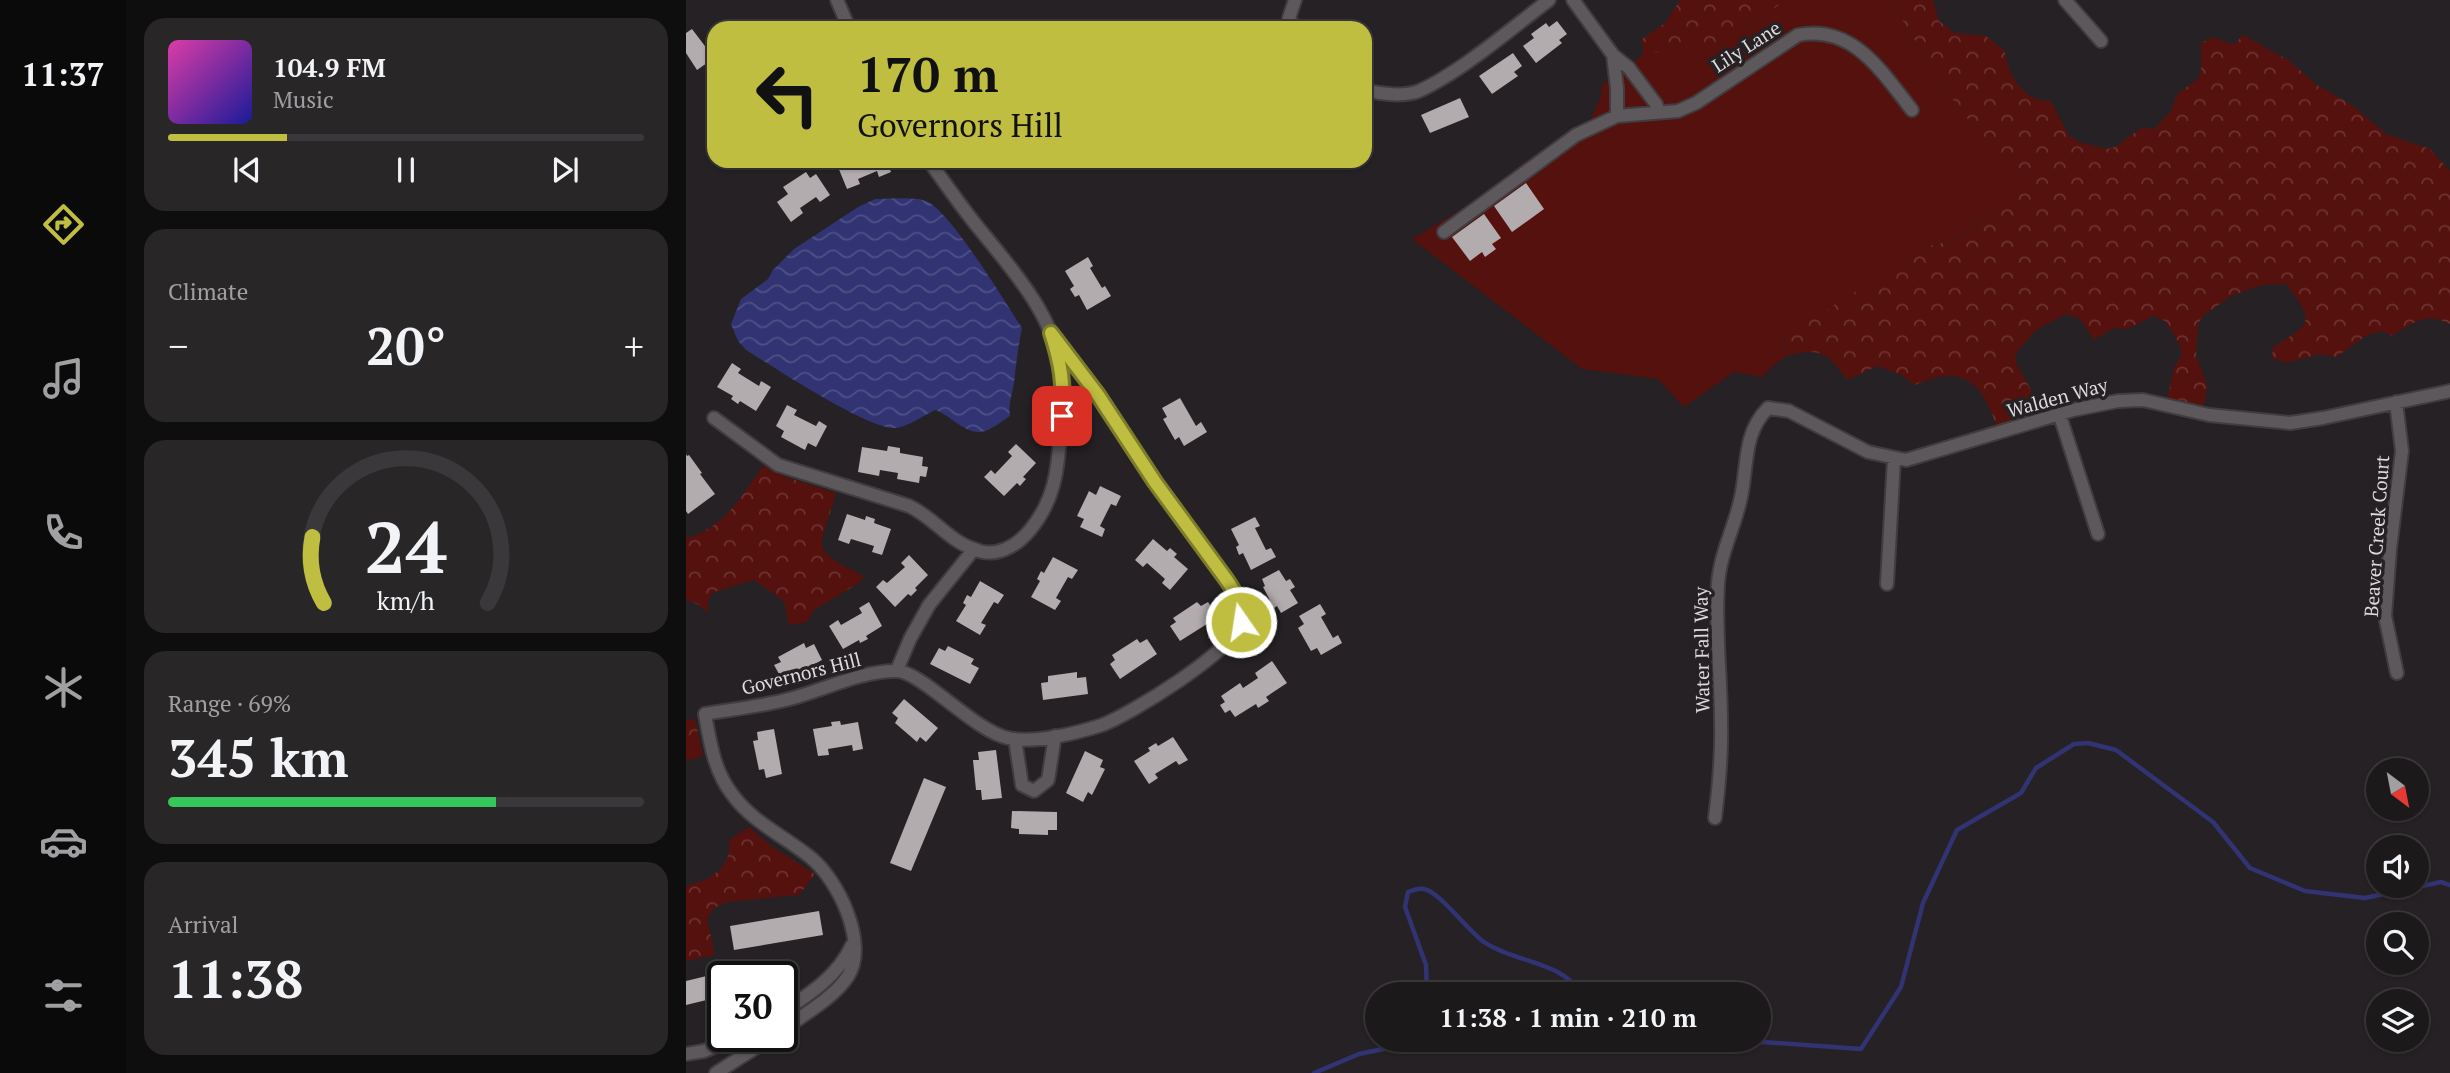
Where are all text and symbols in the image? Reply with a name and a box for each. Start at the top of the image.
street label: Lily Lane [1707,15,1785,77]
text: 170 m [857,41,999,106]
icon: left [742,49,833,140]
text: 104.9 FM [273,50,386,84]
text: 11:37 [21,53,105,95]
text: Music [273,84,334,115]
text: Governors Hill [857,104,1063,146]
icon: previous [228,151,266,189]
icon: pause [387,151,425,189]
icon: next [546,151,584,189]
icon: directions [39,200,88,249]
text: Climate [168,276,248,307]
text: 20° [366,311,446,380]
text: − [168,321,188,371]
text: + [624,321,644,371]
icon: music [39,354,88,403]
street label: Walden Way [2004,371,2111,422]
pin [1032,386,1092,446]
icon: arrive [1043,397,1081,435]
street label: Beaver Creek Court [2358,454,2394,618]
text: 24 [365,497,447,594]
icon: phone [39,508,88,557]
text: km/h [377,583,435,616]
position arrow [1204,585,1278,659]
street label: Water Fall Way [1687,586,1715,713]
street label: Governors Hill [739,646,863,700]
icon: climate [39,663,88,712]
text: Range · 69% [168,688,291,719]
text: 345 km [168,723,349,792]
north arrow [2366,758,2429,821]
map controls [2366,758,2429,1052]
icon: car [39,817,88,866]
button: sound [2366,835,2429,898]
text: Arrival [168,909,239,940]
button: search [2366,912,2429,975]
text: 11:38 [168,944,303,1013]
speed limit sign: 30 [707,961,798,1052]
icon: filters [39,971,88,1020]
button: layers [2366,989,2429,1052]
text: 11:38 · 1 min · 210 m [1439,1000,1697,1034]

